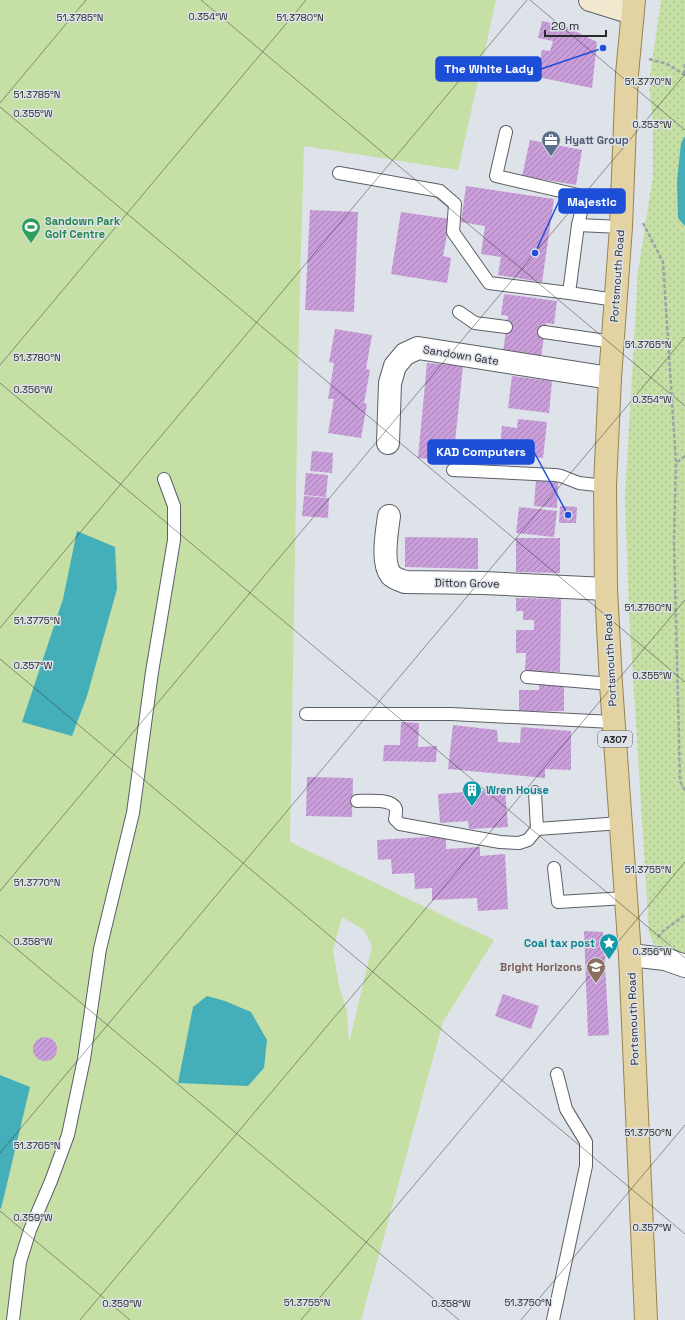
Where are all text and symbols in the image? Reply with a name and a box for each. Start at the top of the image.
text: 0.354°W [188,10,228,23]
text: 51.3785°N [57,11,103,24]
text: 51.3780°N [276,11,324,24]
scale bar [545,12,606,38]
text: 20 m [551,18,579,34]
callout: The White Lady [436,57,541,81]
text: The White Lady [444,61,534,77]
text: 51.3770°N [625,75,671,88]
text: 51.3785°N [14,88,60,101]
text: 0.355°W [13,107,53,120]
text: 0.353°W [632,118,672,131]
office icon: Hyatt Group [540,129,562,157]
place label: Hyatt Group [565,133,629,147]
callout: Majestic [559,189,625,213]
text: Majestic [567,194,617,210]
place label: Sandown Park Golf Centre [45,214,121,241]
sports icon: Sandown Park Golf Centre [20,216,42,244]
street label: Portsmouth Road [607,229,627,323]
text: 51.3765°N [625,338,671,351]
street label: Sandown Gate [422,342,500,368]
text: 51.3780°N [13,351,61,364]
text: 0.356°W [13,383,53,396]
text: 0.354°W [632,393,672,406]
callout: KAD Computers [428,440,534,464]
text: KAD Computers [436,444,526,460]
street label: Ditton Grove [434,575,500,591]
text: 51.3760°N [624,601,672,614]
street label: Portsmouth Road [601,613,619,707]
text: 51.3775°N [14,614,60,627]
text: 0.357°W [14,659,53,672]
text: 0.355°W [632,669,672,682]
road number: A307 [598,731,632,747]
building icon: Wren House [461,779,483,807]
place label: Wren House [486,783,549,797]
text: 51.3755°N [625,863,671,876]
text: 51.3770°N [14,876,60,889]
place icon: Coal tax post [598,932,620,960]
text: 0.358°W [13,935,53,948]
place label: Coal tax post [524,936,595,950]
text: 0.356°W [632,945,672,958]
school or university icon: Bright Horizons [585,956,607,984]
place label: Bright Horizons [500,960,582,974]
street label: Portsmouth Road [624,972,642,1066]
text: 51.3750°N [624,1126,672,1139]
text: 51.3765°N [14,1139,60,1152]
text: 0.359°W [13,1211,53,1224]
text: 0.357°W [633,1221,672,1234]
text: 51.3755°N [284,1296,330,1309]
text: 51.3750°N [504,1296,552,1309]
text: 0.359°W [102,1297,142,1310]
text: 0.358°W [431,1297,471,1310]

